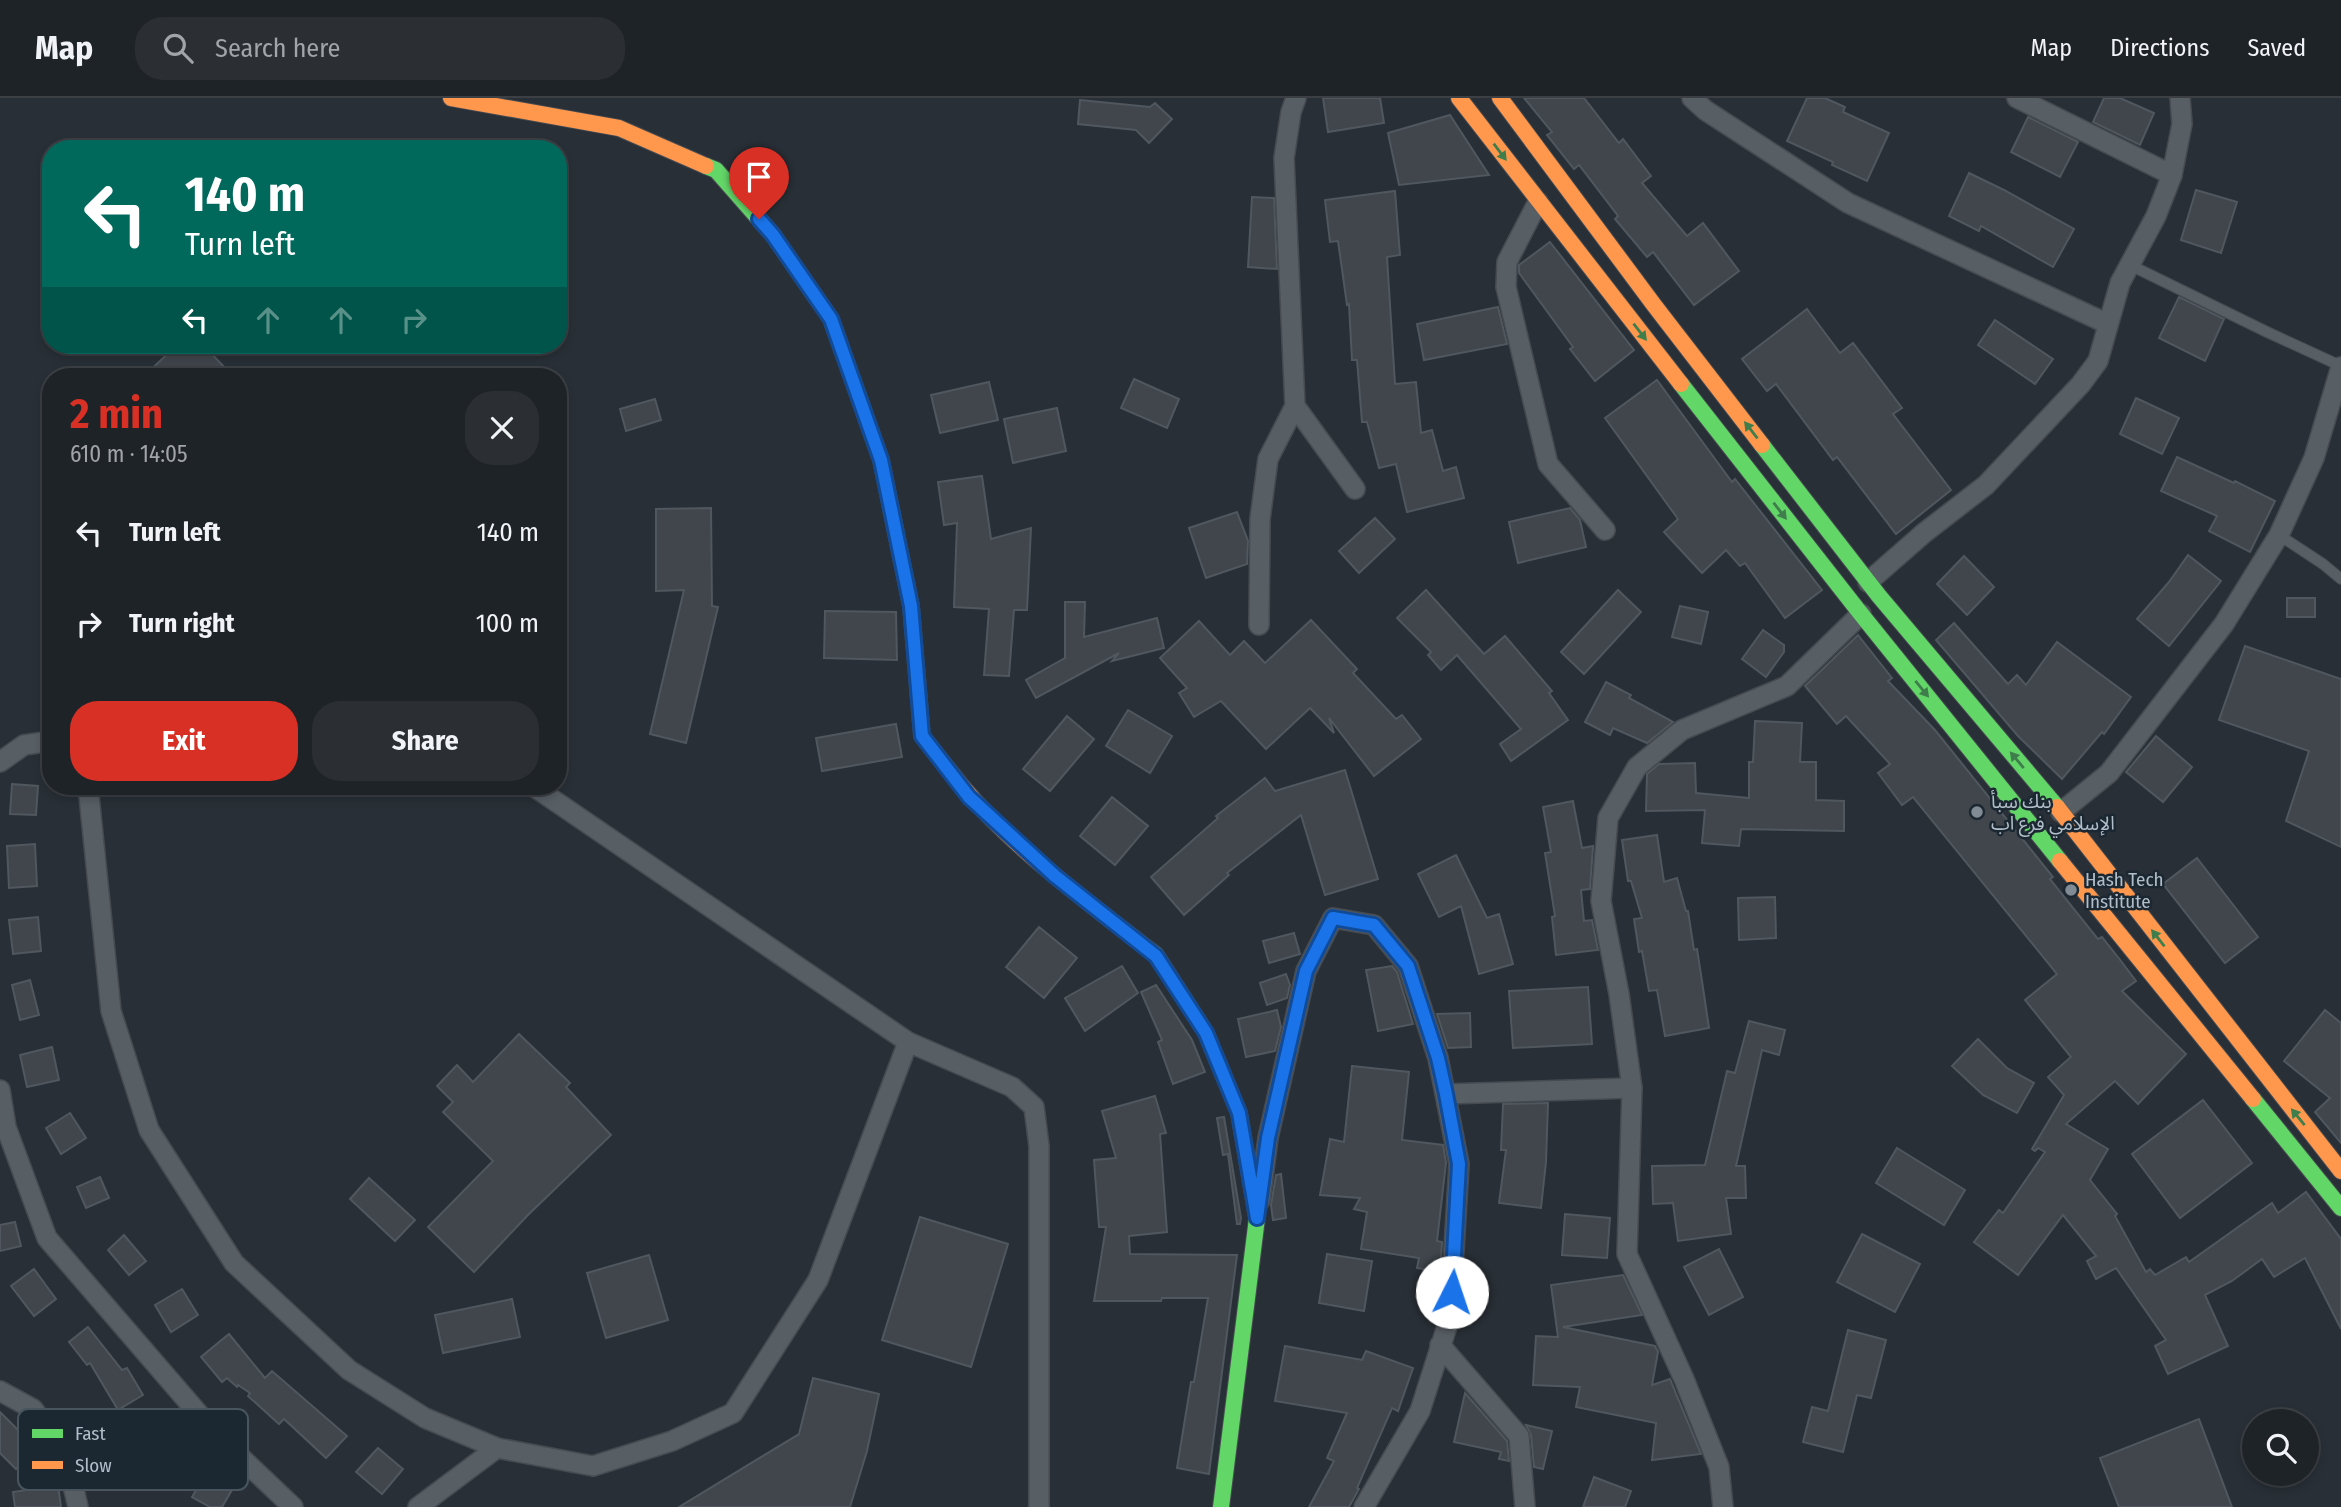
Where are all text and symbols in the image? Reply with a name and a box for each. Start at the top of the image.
search box [135,17,625,80]
text: Map [35,28,93,68]
icon: search [159,29,197,67]
text: Search here [215,33,340,64]
text: Map [2031,34,2072,62]
text: Directions [2110,34,2209,62]
text: Saved [2247,34,2306,62]
one-way arrow [1493,143,1507,162]
pin [729,147,789,219]
icon: arrive [740,158,778,196]
text: 140 m [185,165,305,224]
icon: left [70,168,161,259]
text: Turn left [185,225,295,263]
icon: left [176,301,214,339]
icon: ahead [249,301,287,339]
icon: ahead [322,301,360,339]
icon: right [395,301,433,339]
one-way arrow [1632,323,1646,341]
text: 2 min [70,389,163,439]
button: close [465,391,539,465]
one-way arrow [1744,422,1759,440]
text: 610 m · 14:05 [70,440,188,468]
one-way arrow [1773,502,1787,520]
icon: left [70,514,108,552]
text: Turn left [129,517,221,548]
text: 140 m [477,517,539,548]
icon: right [70,605,108,643]
text: Turn right [129,608,235,639]
text: 100 m [476,608,539,639]
one-way arrow [1914,680,1929,698]
button: Exit [70,701,298,781]
button: Share [312,701,539,781]
one-way arrow [2010,751,2025,768]
place label: بنك سبأ الإسلامي فرع اب [1991,790,2115,838]
marker: بنك سبأ الإسلامي فرع اب [1969,804,1985,820]
place label: Hash Tech Institute [2085,868,2164,913]
marker: Hash Tech Institute [2063,882,2079,898]
one-way arrow [2152,929,2166,947]
one-way arrow [2291,1109,2306,1127]
position arrow [1415,1255,1489,1329]
legend [18,1409,248,1490]
map controls [2242,1409,2319,1486]
button: search [2242,1409,2319,1486]
text: Fast [75,1422,106,1445]
text: Slow [75,1454,112,1477]

